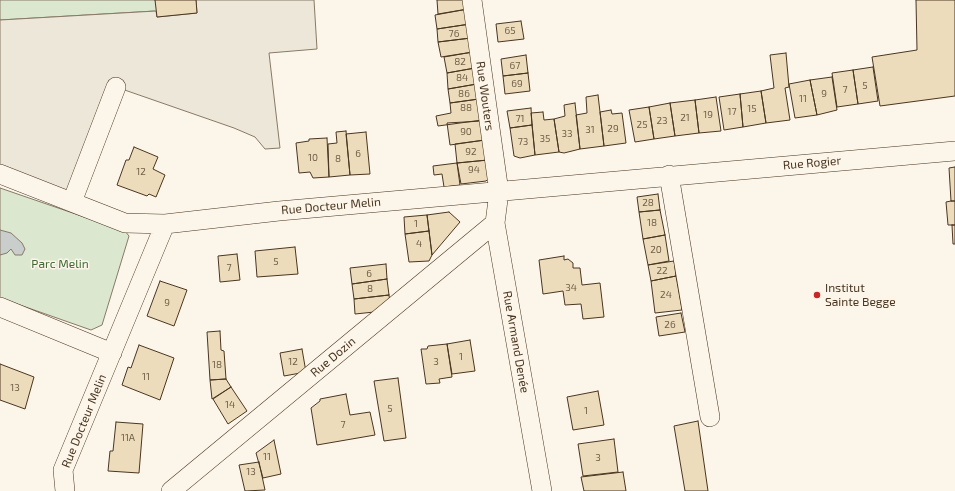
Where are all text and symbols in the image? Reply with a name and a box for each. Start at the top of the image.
house number: 65 [504,25,516,37]
house number: 76 [449,28,459,40]
house number: 82 [454,56,466,68]
street label: Rue Wouters [473,60,497,132]
house number: 67 [510,60,520,72]
house number: 84 [456,72,468,84]
house number: 69 [511,78,523,90]
house number: 5 [862,80,868,92]
house number: 7 [842,84,848,96]
house number: 86 [458,88,470,100]
house number: 9 [821,88,827,100]
house number: 11 [799,93,807,105]
house number: 88 [460,102,472,114]
house number: 15 [747,103,757,115]
house number: 17 [727,106,737,118]
house number: 19 [703,109,713,121]
house number: 21 [680,112,690,124]
house number: 71 [515,113,525,125]
house number: 23 [656,115,668,127]
house number: 25 [637,119,647,131]
house number: 29 [607,123,619,135]
house number: 31 [585,124,595,136]
house number: 90 [460,126,472,138]
house number: 33 [561,128,573,140]
house number: 35 [540,133,550,145]
house number: 73 [518,136,528,148]
house number: 92 [465,146,477,158]
house number: 6 [355,148,361,160]
house number: 10 [308,152,318,164]
house number: 8 [335,153,341,165]
street label: Rue Rogier [782,153,842,173]
house number: 94 [468,164,480,176]
house number: 12 [136,166,146,178]
street label: Rue Docteur Melin [281,194,381,218]
house number: 28 [642,197,654,209]
house number: 18 [647,217,657,229]
house number: 1 [414,218,418,230]
house number: 4 [416,238,422,250]
house number: 20 [650,244,662,256]
house number: 5 [273,256,279,268]
park label: Parc Melin [31,257,89,271]
house number: 7 [226,262,232,274]
house number: 22 [656,265,668,277]
house number: 6 [366,268,372,280]
place label: Institut Sainte Begge [825,281,896,309]
house number: 34 [565,282,577,294]
house number: 8 [367,283,373,295]
house number: 24 [660,289,672,301]
street label: Rue Armand Denée [500,290,532,394]
marker: Institut Sainte Begge [812,290,822,300]
house number: 9 [164,297,170,309]
house number: 26 [664,319,676,331]
street label: Rue Dozin [308,334,358,380]
house number: 1 [459,351,463,363]
house number: 12 [288,356,298,368]
house number: 3 [433,356,439,368]
house number: 18 [212,359,222,371]
house number: 11 [142,371,150,383]
street label: Rue Docteur Melin [59,372,109,470]
house number: 13 [10,382,20,394]
house number: 14 [225,399,235,411]
house number: 5 [387,403,393,415]
house number: 1 [584,405,588,417]
house number: 7 [340,419,346,431]
house number: 11A [121,432,135,444]
house number: 11 [263,451,271,463]
house number: 3 [595,452,601,464]
house number: 13 [246,466,256,478]

